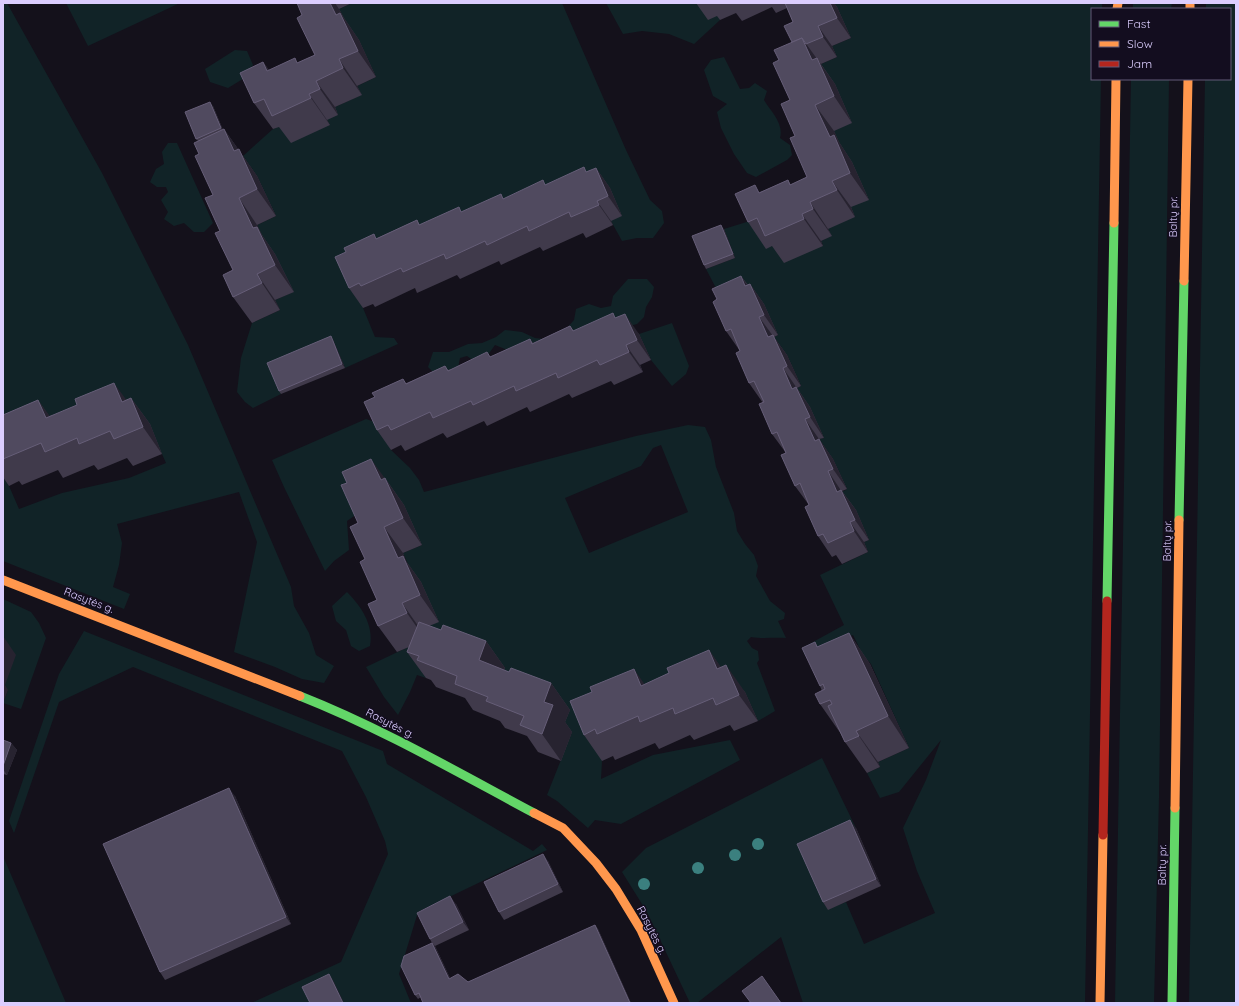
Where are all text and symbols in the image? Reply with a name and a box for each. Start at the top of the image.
legend [1091,8,1231,80]
text: Fast [1127,16,1151,31]
text: Slow [1127,36,1153,51]
text: Jam [1127,56,1152,71]
street label: Baltų pr. [1166,196,1180,238]
street label: Baltų pr. [1160,520,1174,562]
street label: Rasytės g. [62,584,116,616]
street label: Rasytės g. [363,705,417,741]
street label: Baltų pr. [1155,844,1169,886]
street label: Rasytės g. [634,903,670,957]

